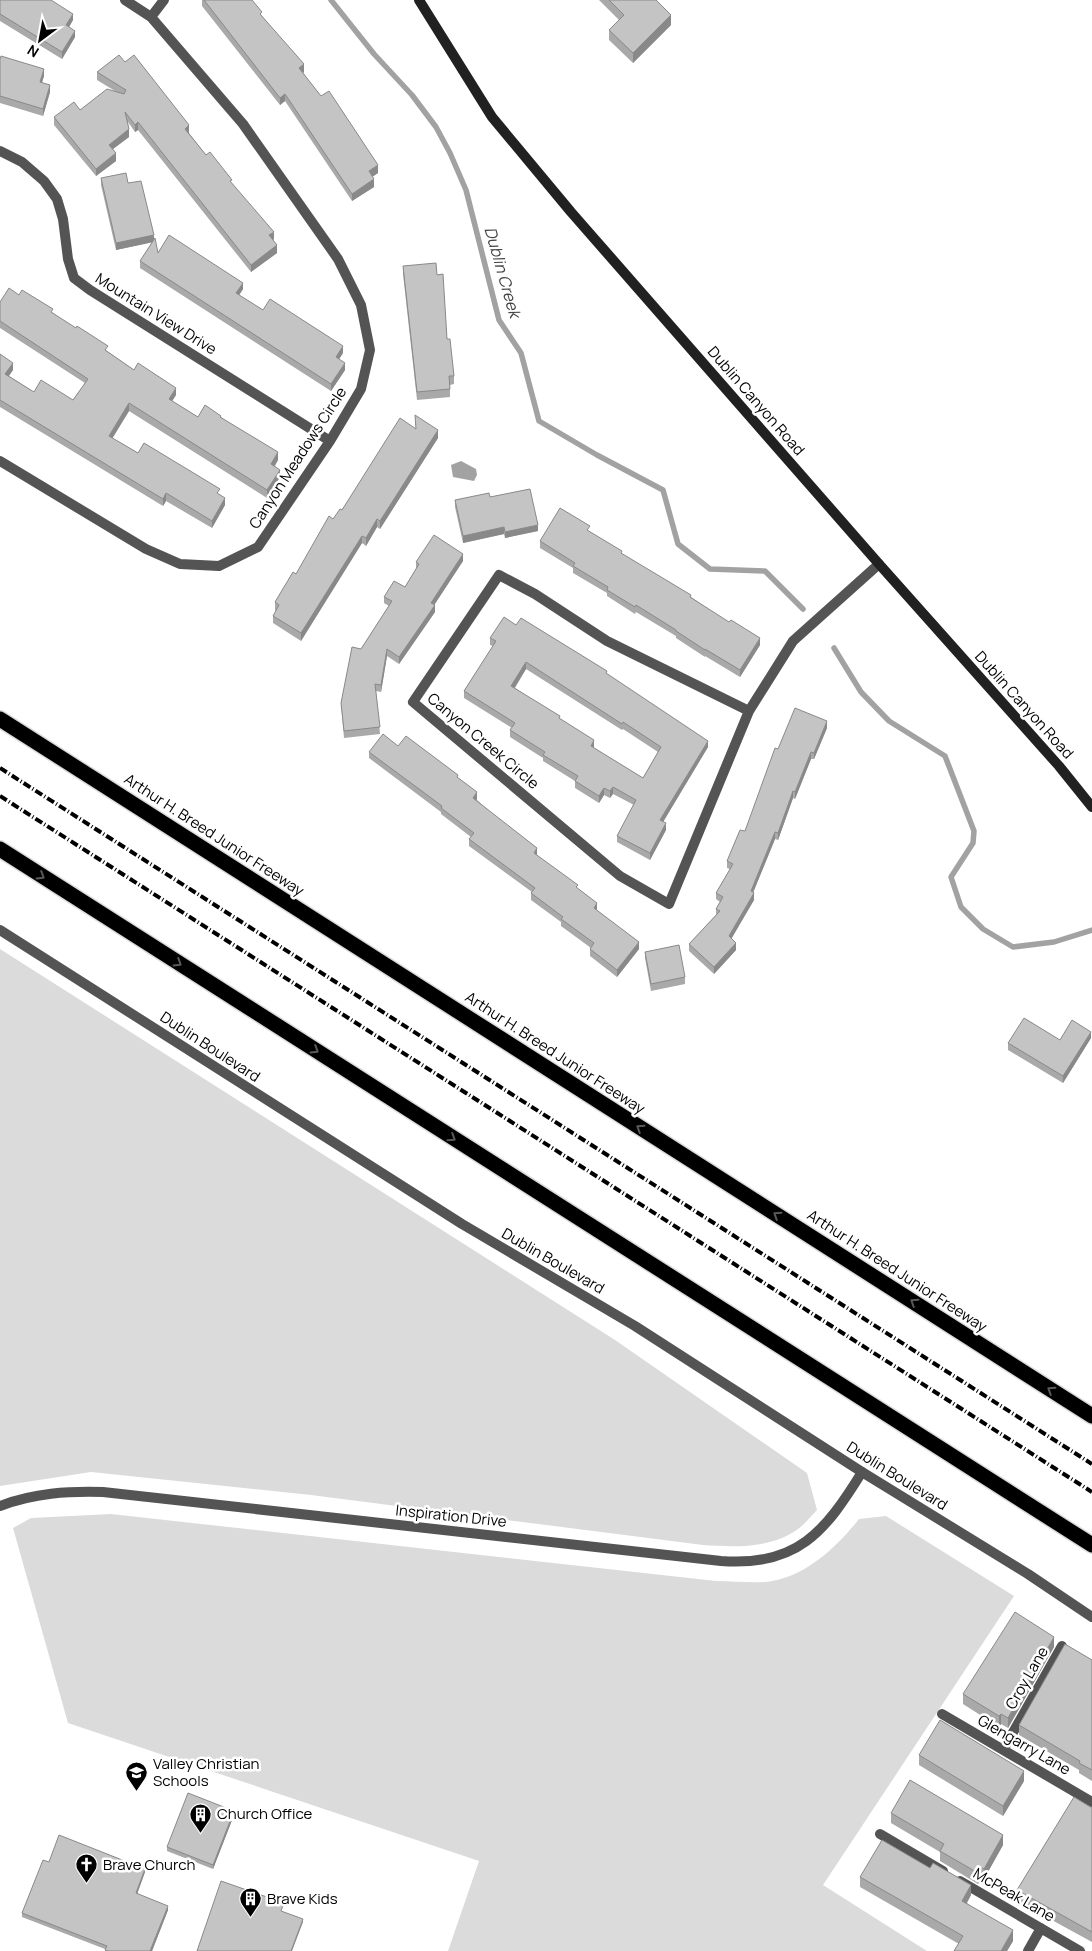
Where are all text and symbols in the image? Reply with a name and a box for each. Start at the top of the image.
north arrow [15,15,65,65]
text: N [24,41,42,62]
water label: Dublin Creek [480,224,527,322]
street label: Mountain View Drive [92,268,221,360]
street label: Dublin Canyon Road [703,342,810,460]
street label: Canyon Meadows Circle [244,383,351,533]
street label: Dublin Canyon Road [970,646,1078,763]
street label: Canyon Creek Circle [423,688,544,794]
street label: Arthur H. Breed Junior Freeway [120,768,308,901]
one-way arrow [36,869,45,879]
one-way arrow [173,957,182,966]
street label: Arthur H. Breed Junior Freeway [461,986,649,1119]
street label: Dublin Boulevard [156,1006,264,1087]
one-way arrow [310,1044,319,1054]
one-way arrow [636,1124,645,1134]
one-way arrow [447,1131,456,1141]
street label: Arthur H. Breed Junior Freeway [803,1204,991,1337]
one-way arrow [773,1212,783,1221]
street label: Dublin Boulevard [498,1223,608,1299]
one-way arrow [910,1299,919,1309]
one-way arrow [1047,1386,1056,1396]
street label: Dublin Boulevard [843,1436,952,1515]
street label: Inspiration Drive [395,1499,508,1532]
street label: Croy Lane [1000,1642,1053,1713]
street label: Glengarry Lane [974,1709,1075,1780]
place label: Valley Christian Schools [153,1753,260,1791]
school or university icon: Valley Christian Schools [125,1761,149,1792]
building icon: Church Office [189,1802,213,1833]
place label: Church Office [217,1803,313,1824]
church icon: Brave Church [75,1853,99,1884]
place label: Brave Church [103,1854,196,1875]
street label: McPeak Lane [970,1863,1059,1927]
building icon: Brave Kids [239,1887,263,1918]
place label: Brave Kids [267,1888,338,1909]

